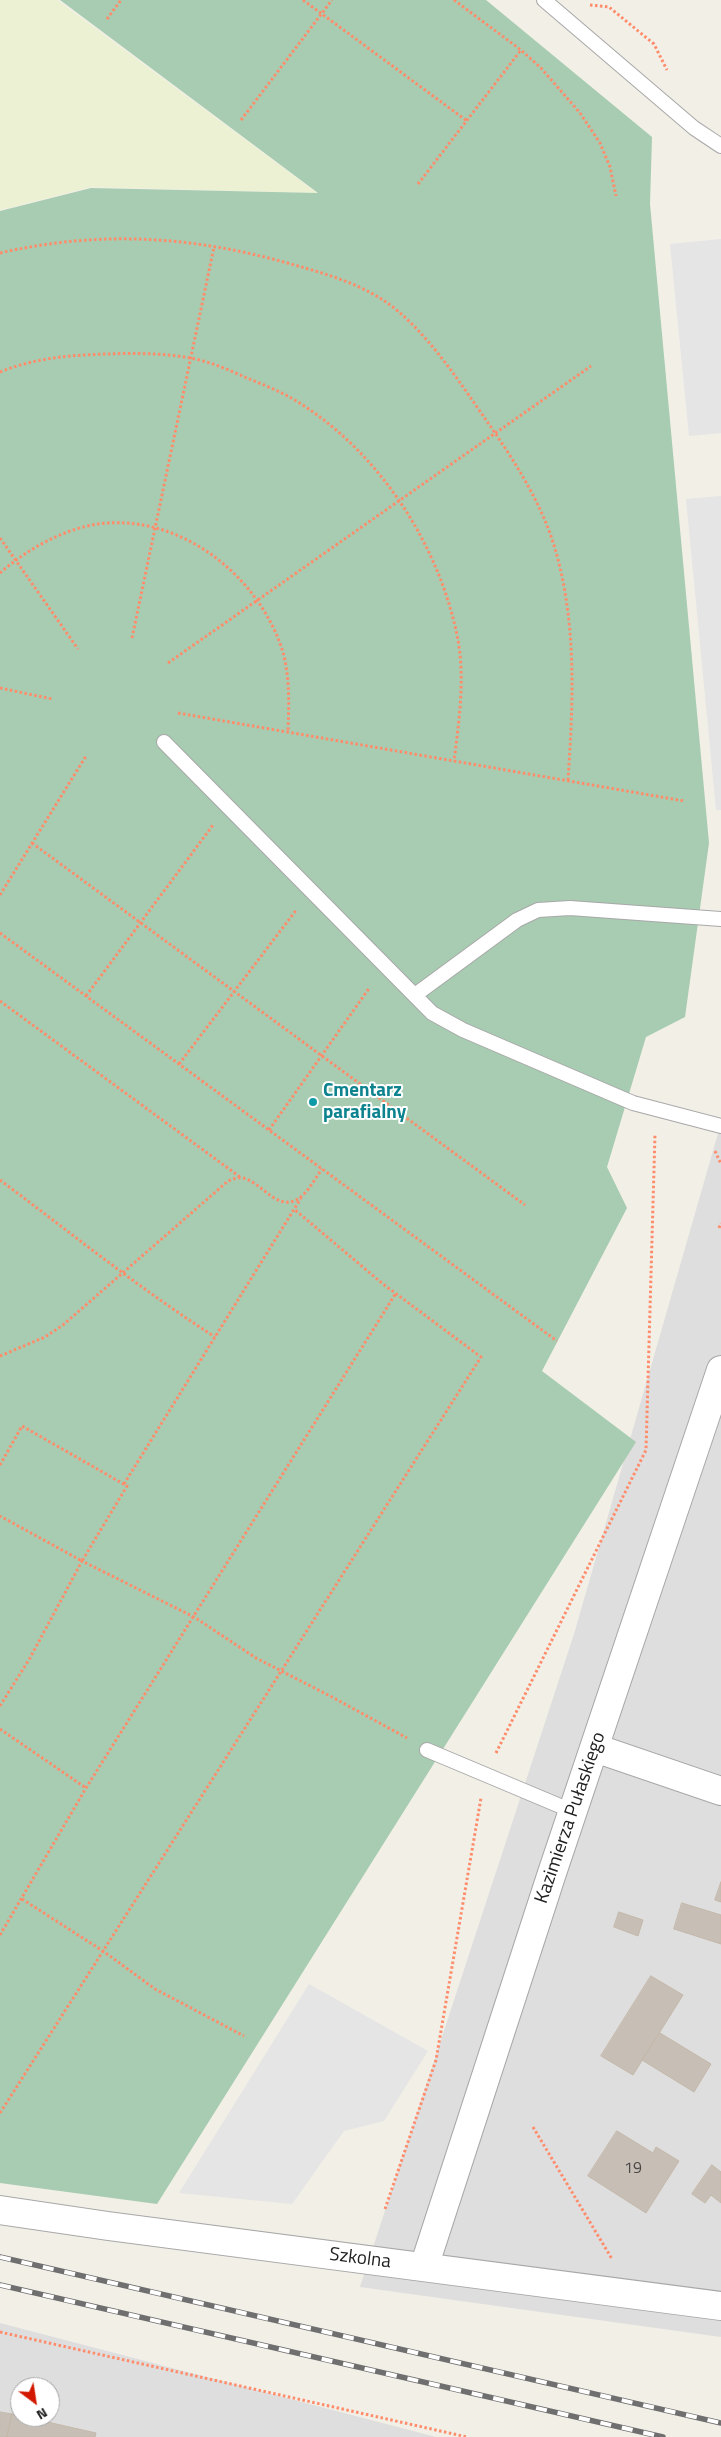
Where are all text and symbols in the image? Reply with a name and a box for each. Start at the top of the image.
place label: Cmentarz parafialny [323,1080,406,1124]
marker: Cmentarz parafialny [307,1096,319,1108]
street label: Kazimierza Pułaskiego [531,1729,611,1907]
house number: 19 [624,2159,642,2179]
street label: Szkolna [328,2244,392,2274]
north arrow [10,2377,60,2427]
text: N [33,2403,52,2426]

